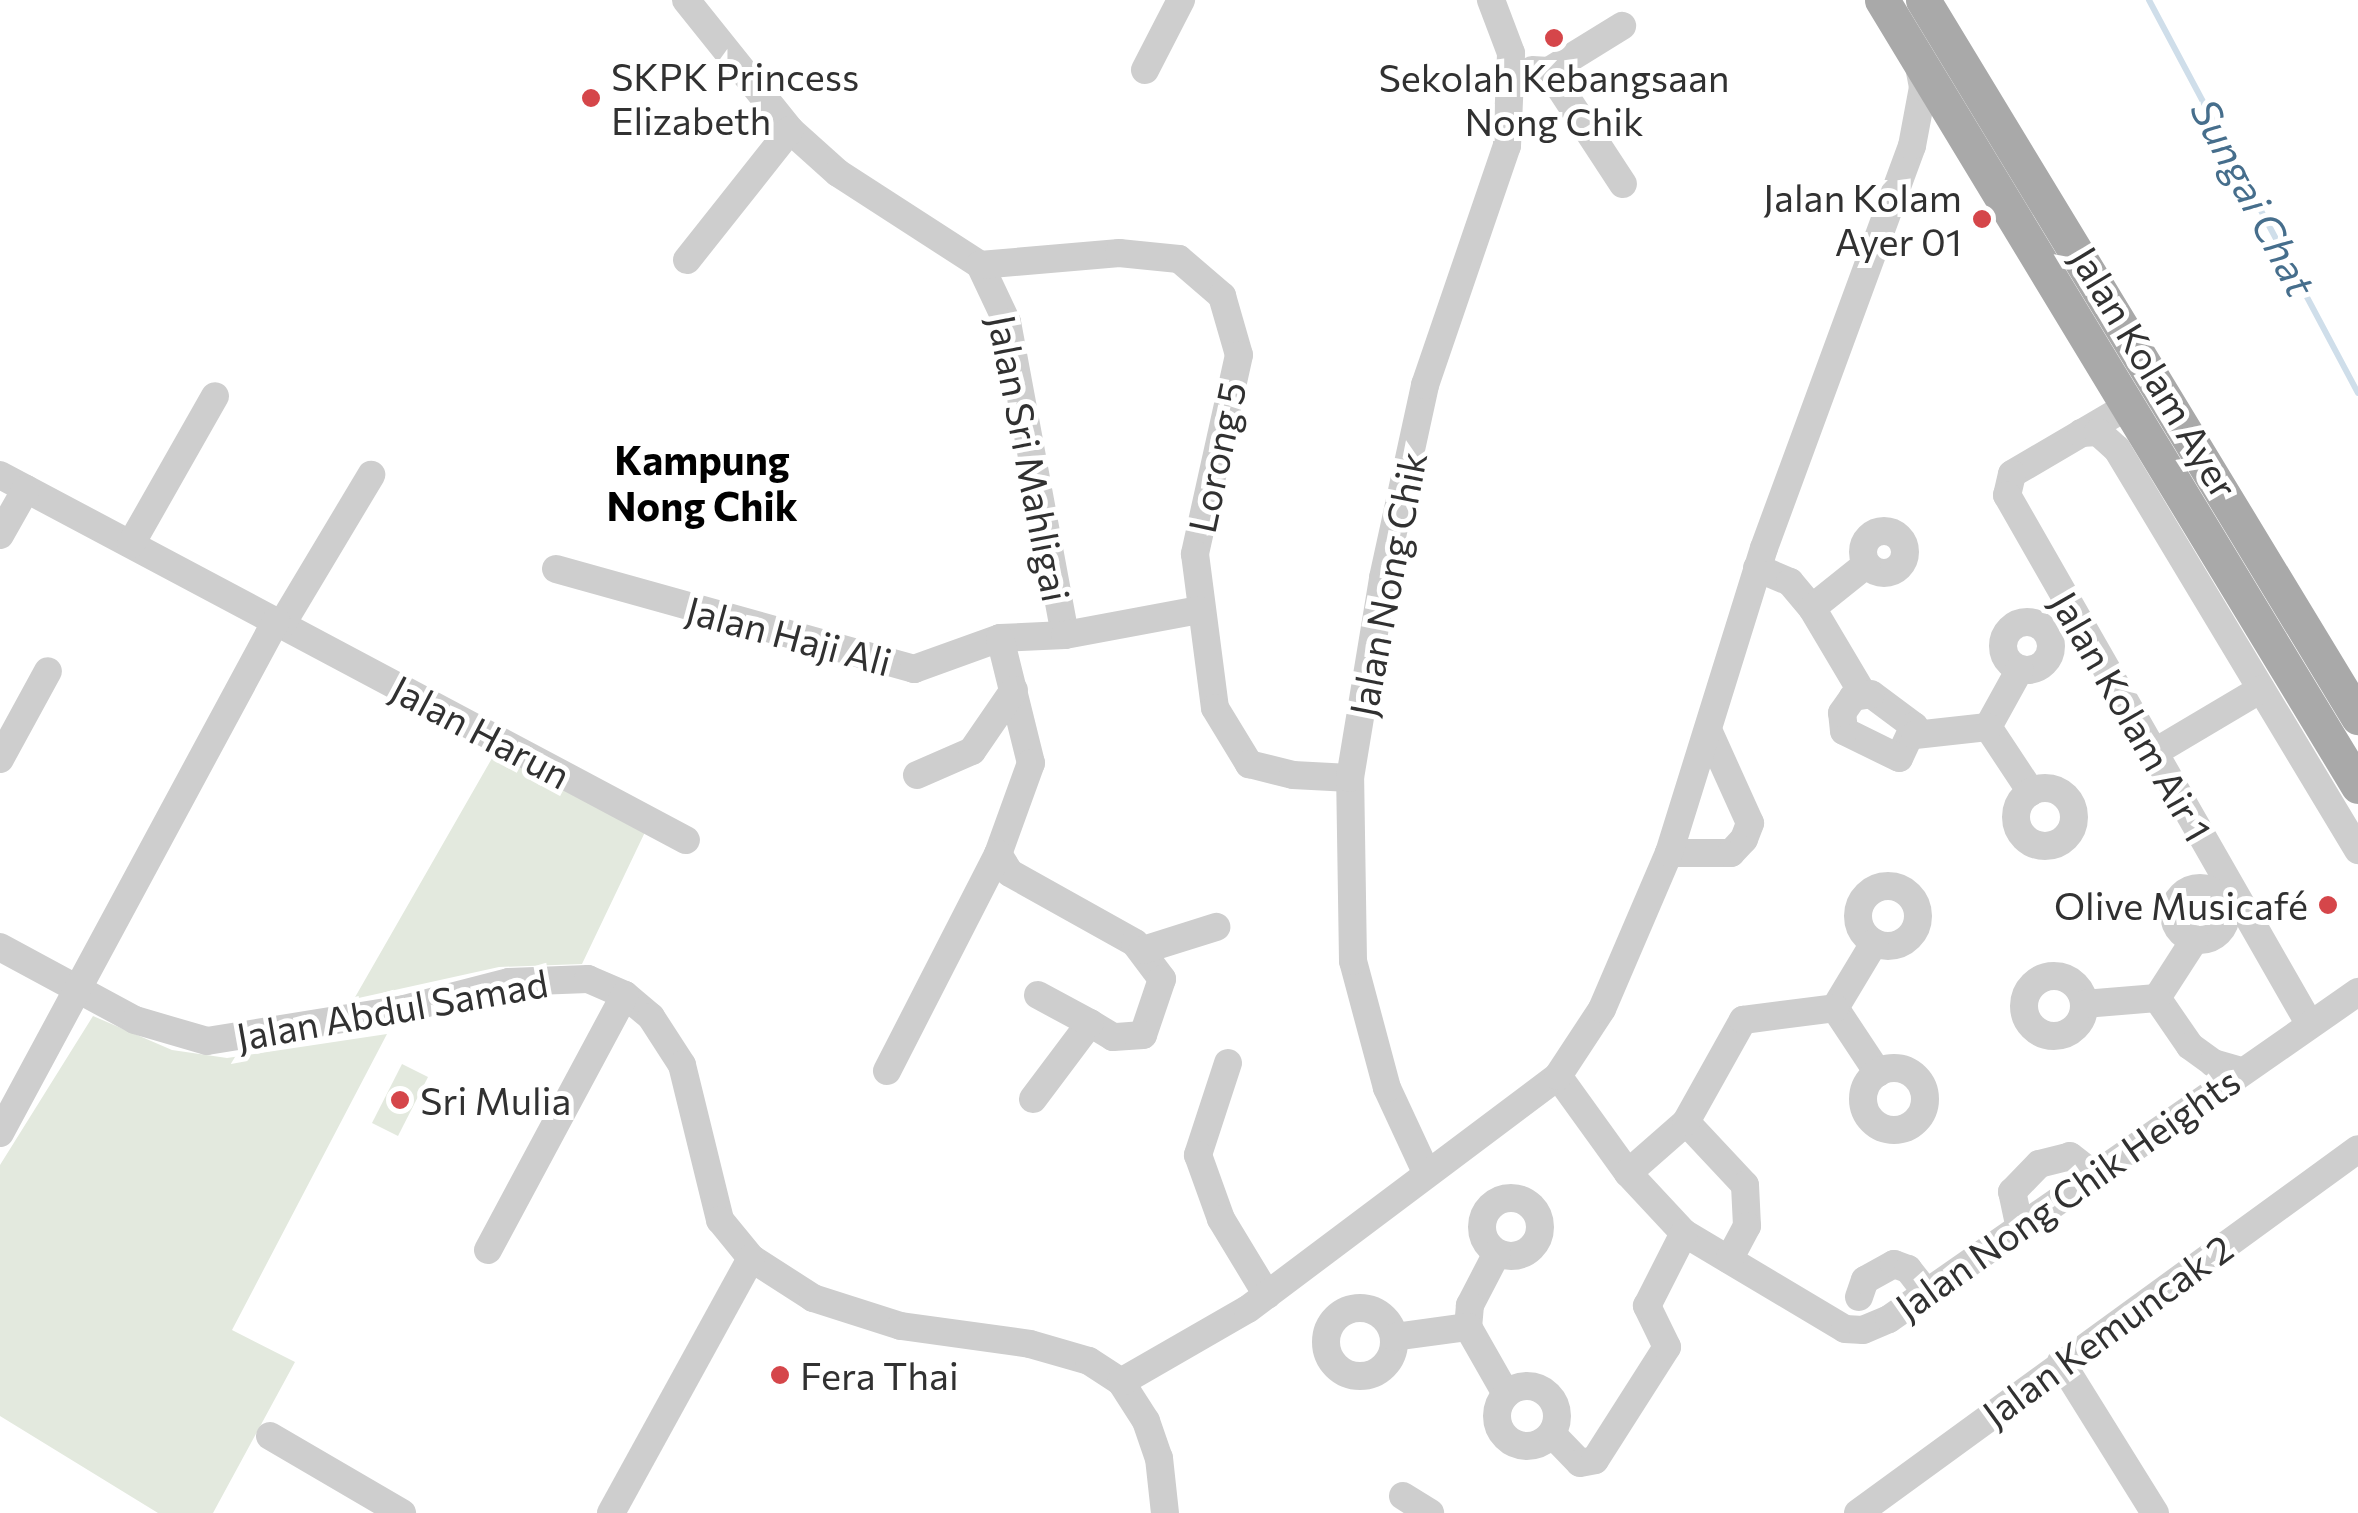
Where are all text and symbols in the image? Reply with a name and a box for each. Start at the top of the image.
marker: Sekolah Kebangsaan Nong Chik [1543,27,1565,49]
place label: SKPK Princess Elizabeth [611,53,859,142]
place label: Sekolah Kebangsaan Nong Chik [1378,54,1730,143]
marker: SKPK Princess Elizabeth [580,87,602,109]
water label: Sungai Chat [2182,90,2326,304]
place label: Jalan Kolam Ayer 01 [1763,174,1962,264]
marker: Jalan Kolam Ayer 01 [1971,208,1993,230]
street label: Jalan Kolam Ayer [2062,238,2248,506]
street label: Jalan Sri Mahligai [980,311,1080,605]
street label: Lorong 5 [1178,377,1254,537]
district label: Kampung Nong Chik [606,435,798,529]
street label: Jalan Nong Chik [1339,448,1435,720]
street label: Jalan Kolam Air 1 [2042,583,2222,849]
street label: Jalan Haji Ali [682,586,896,684]
street label: Jalan Harun [384,665,578,797]
place label: Olive Musicafé [2054,882,2308,928]
marker: Olive Musicafé [2317,894,2339,916]
street label: Jalan Abdul Samad [233,959,551,1059]
street label: Jalan Nong Chik Heights [1886,1057,2248,1329]
place label: Sri Mulia [420,1077,571,1123]
marker: Sri Mulia [389,1089,411,1111]
street label: Jalan Kemuncak 2 [1973,1224,2241,1436]
place label: Fera Thai [800,1352,959,1398]
marker: Fera Thai [769,1364,791,1386]

